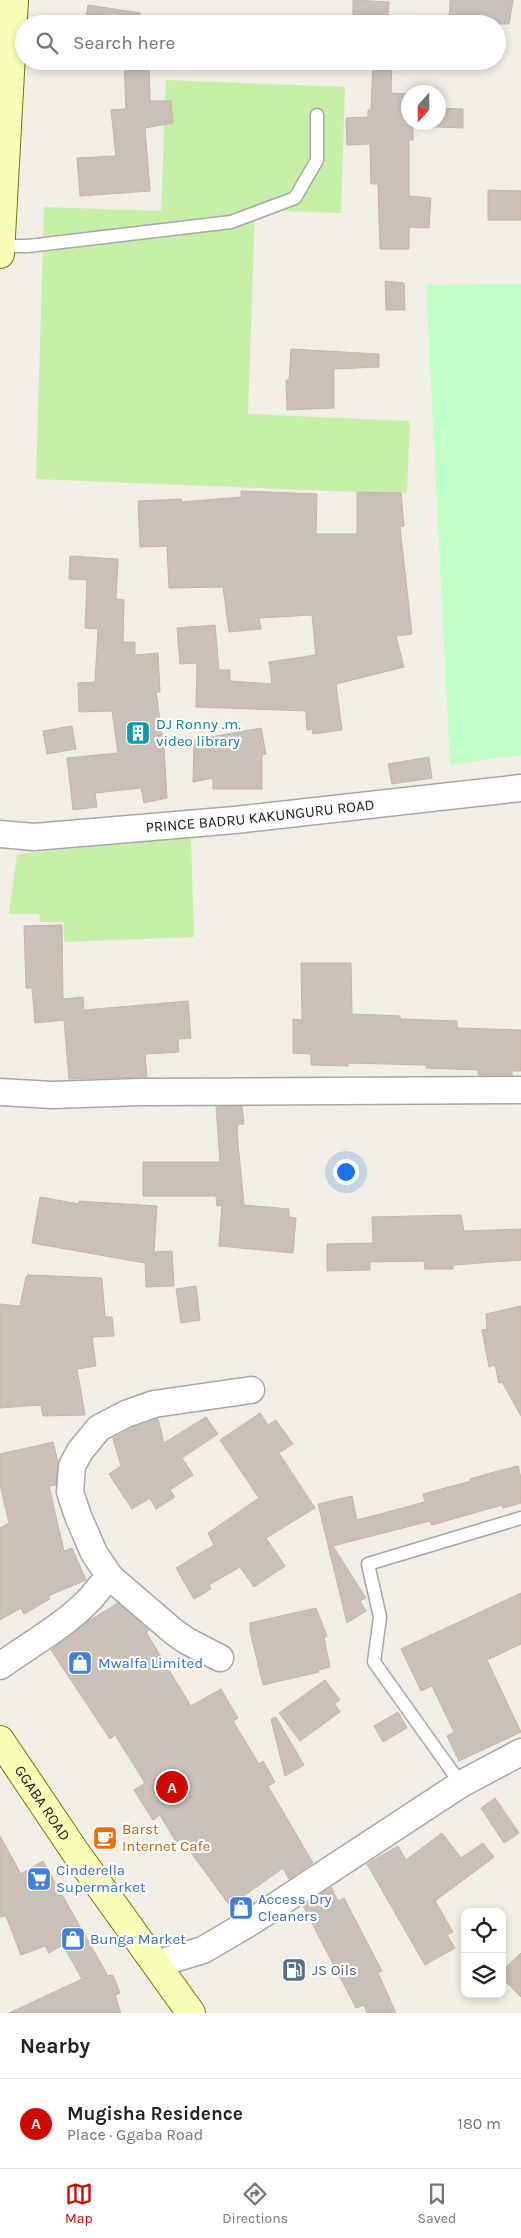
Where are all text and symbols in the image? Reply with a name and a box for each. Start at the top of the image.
search box [15,15,506,70]
icon: search [33,29,61,57]
text: Search here [73,32,175,54]
north arrow [401,85,446,130]
place label: DJ Ronny .m. video library [156,715,241,750]
building icon: DJ Ronny .m. video library [125,720,151,746]
street label: PRINCE BADRU KAKUNGURU ROAD [145,795,375,837]
your location [333,1159,359,1185]
shop icon: Mwalfa Limited [67,1650,93,1676]
place label: Mwalfa Limited [98,1654,203,1672]
street label: GGABA ROAD [11,1762,74,1844]
pin: A [156,1768,188,1806]
place label: Barst Internet Cafe [122,1820,210,1855]
cafe icon: Barst Internet Cafe [92,1825,118,1851]
place label: Cinderella Supermarket [56,1861,146,1896]
supermarket icon: Cinderella Supermarket [26,1866,52,1892]
place label: Access Dry Cleaners [258,1890,331,1925]
shop icon: Access Dry Cleaners [228,1895,254,1921]
map controls [461,1908,506,1998]
button: locate [461,1908,506,1953]
shop icon: Bunga Market [60,1926,86,1952]
place label: Bunga Market [90,1930,186,1948]
button: layers [461,1953,506,1998]
fuel station icon: JS Oils [281,1957,307,1983]
place label: JS Oils [312,1961,357,1979]
text: Nearby [20,2034,90,2058]
text: Mugisha Residence [67,2103,243,2125]
text: A [31,2114,41,2133]
text: 180 m [458,2114,501,2133]
text: Place · Ggaba Road [67,2125,203,2144]
tab: Map [65,2180,93,2227]
tab: Directions [222,2180,288,2227]
tab: Saved [418,2180,456,2227]

